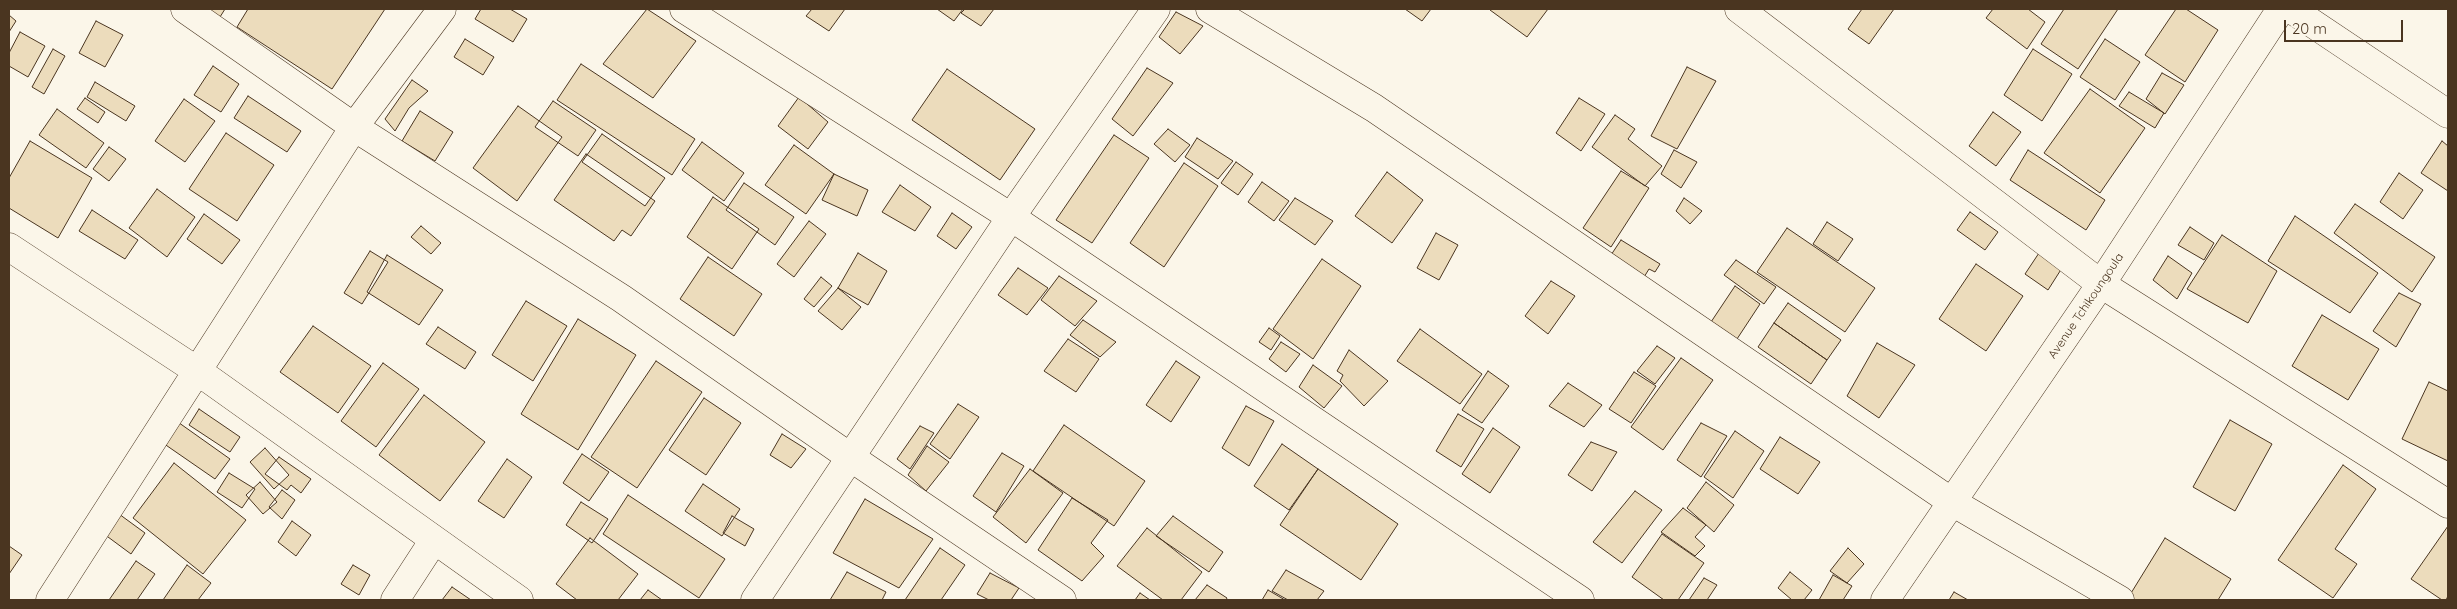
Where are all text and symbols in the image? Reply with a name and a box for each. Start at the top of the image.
scale bar [2287,10,2406,42]
text: 20 m [2292,19,2327,38]
street label: Avenue Tchikoungoula [2045,250,2127,362]

